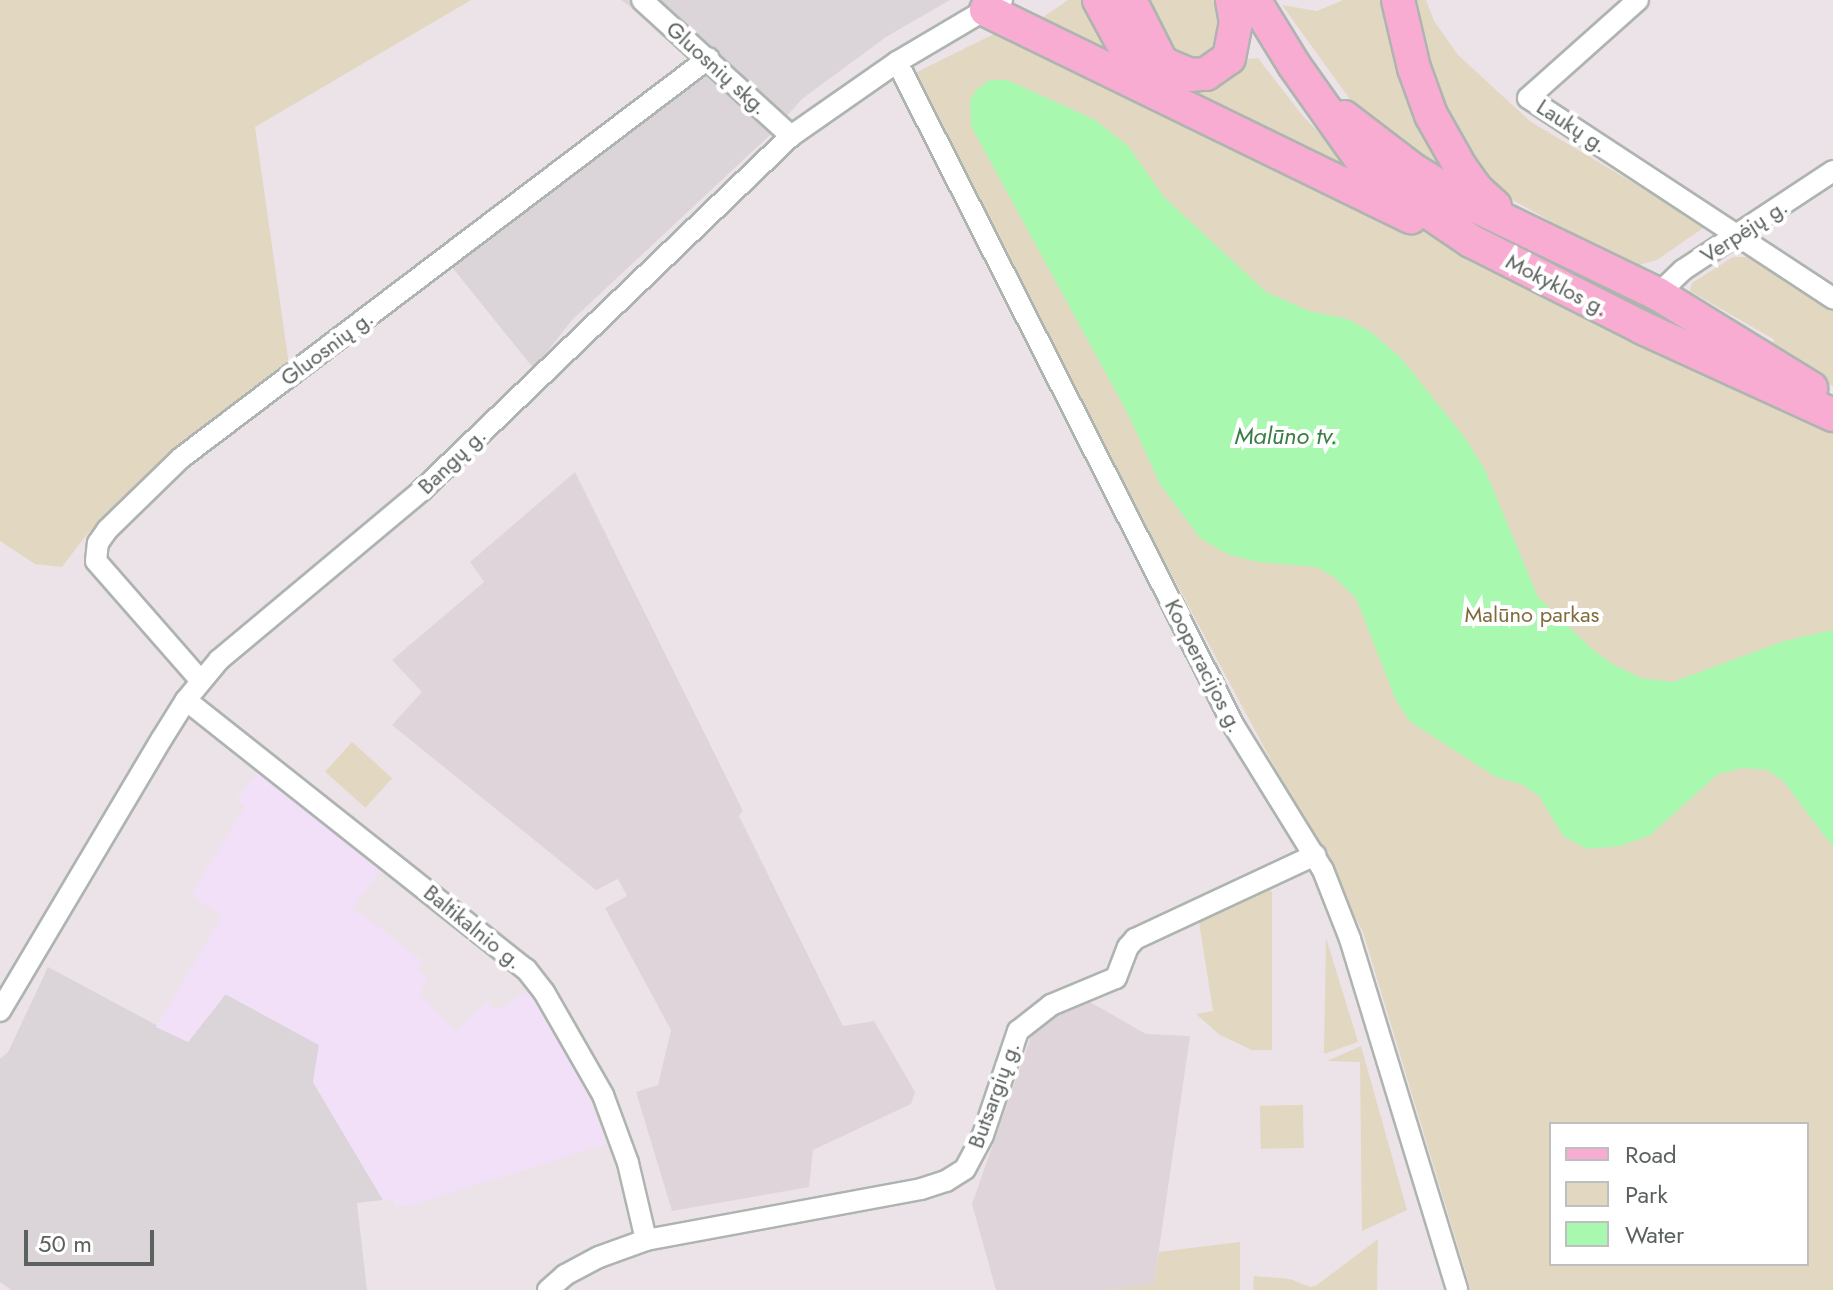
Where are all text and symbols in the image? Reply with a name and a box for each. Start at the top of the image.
street label: Gluosnių skg. [661,16,773,120]
street label: Laukų g. [1532,93,1612,159]
street label: Verpėjų g. [1696,193,1792,269]
street label: Mokyklos g. [1502,248,1612,322]
street label: Gluosnių g. [275,305,379,391]
street label: Bangų g. [413,422,491,500]
water label: Malūno tv. [1234,422,1338,450]
street label: Kooperacijos g. [1159,595,1249,737]
park label: Malūno parkas [1465,602,1599,628]
street label: Baltikalnio g. [418,879,528,975]
street label: Butsargių g. [963,1038,1025,1152]
legend [1549,1122,1809,1266]
text: Road [1625,1137,1677,1172]
text: Park [1625,1177,1668,1212]
scale bar [28,1214,158,1264]
text: Water [1625,1217,1684,1252]
text: 50 m [38,1226,92,1261]

